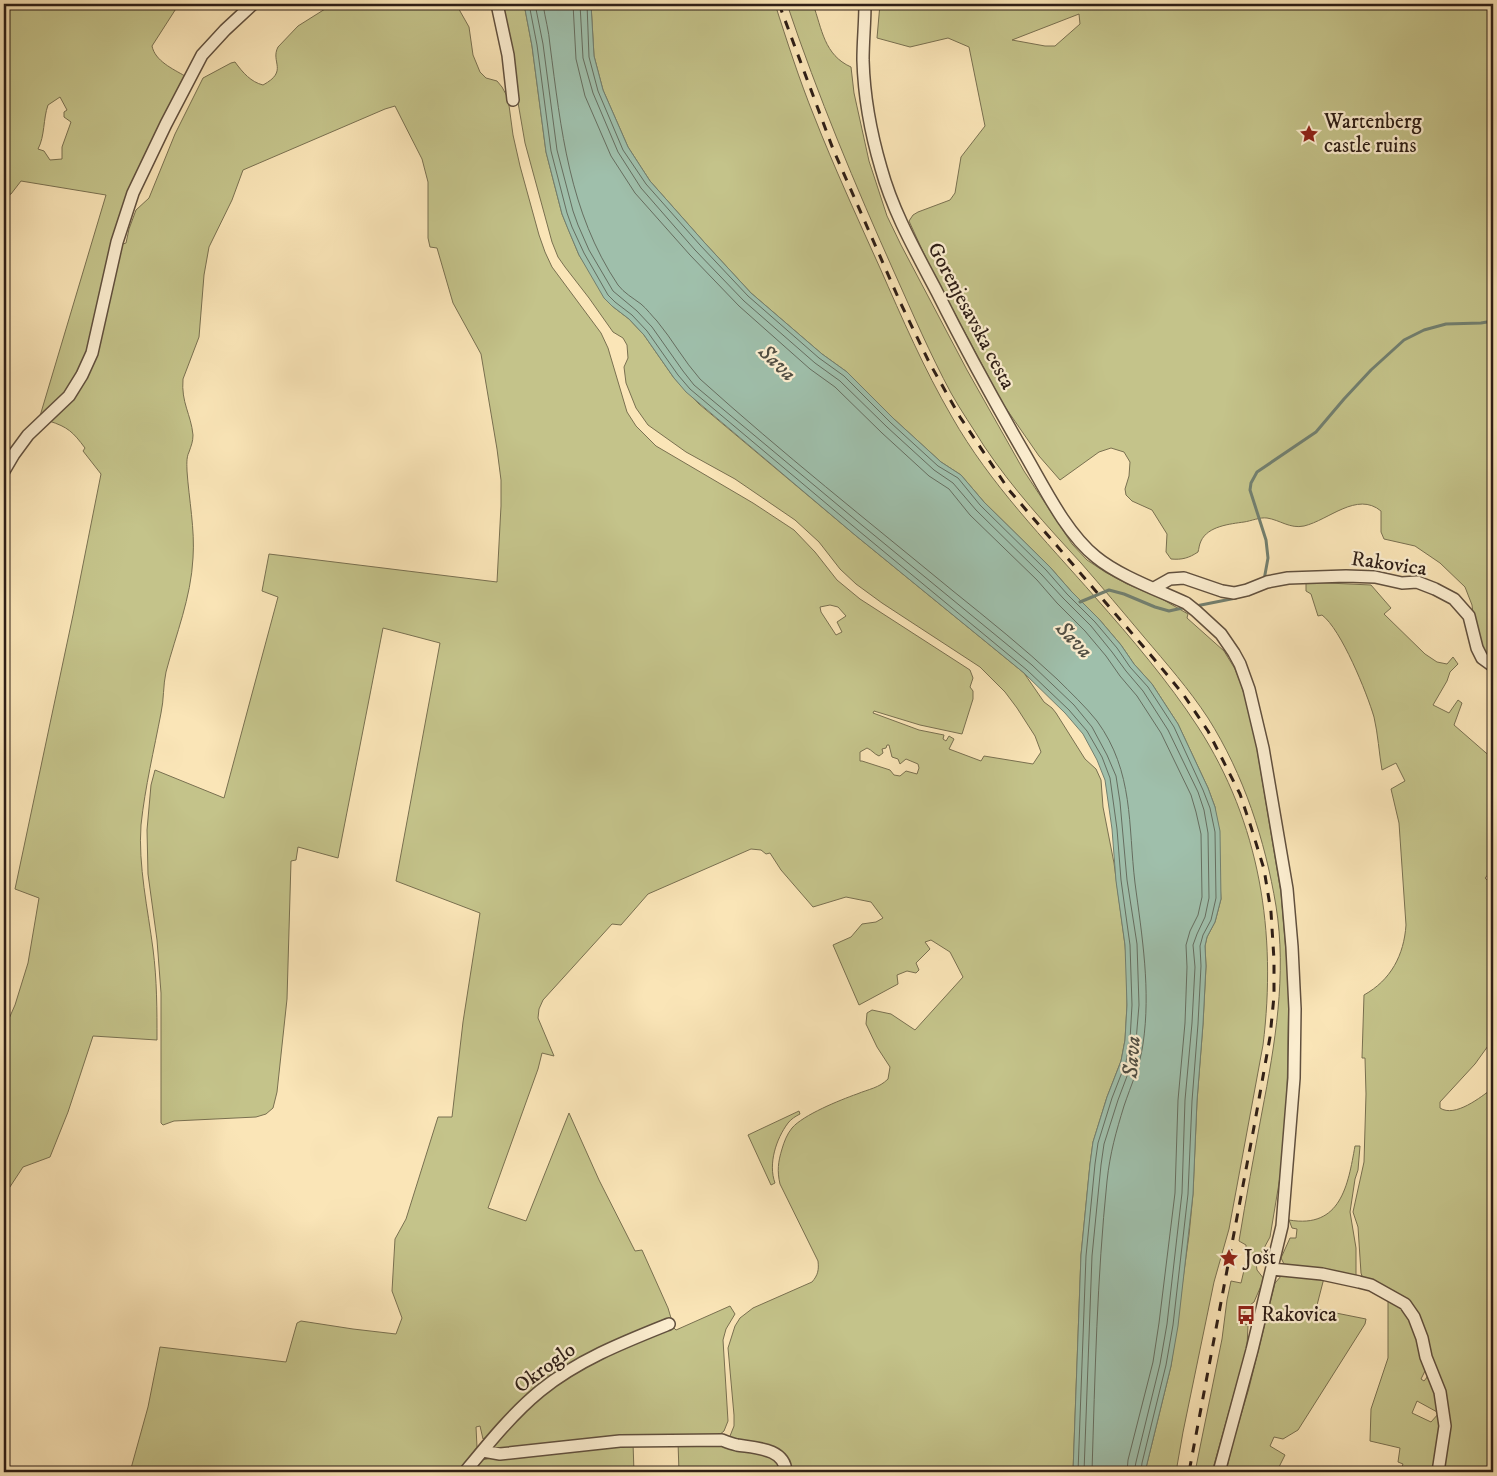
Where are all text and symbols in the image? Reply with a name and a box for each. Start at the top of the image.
place label: Wartenberg castle ruins [1323,109,1422,159]
place icon: Wartenberg castle ruins [1298,123,1320,145]
street label: Gorenjesavska cesta [921,238,1021,394]
water label: Sava [752,338,802,387]
street label: Rakovica [1350,546,1428,582]
water label: Sava [1049,615,1098,665]
water label: Sava [1117,1035,1147,1080]
place label: Jošt [1242,1245,1276,1271]
place icon: Jošt [1218,1247,1240,1269]
place label: Rakovica [1261,1302,1337,1328]
bus stop icon: Rakovica [1235,1304,1257,1326]
street label: Okroglo [509,1337,581,1399]

